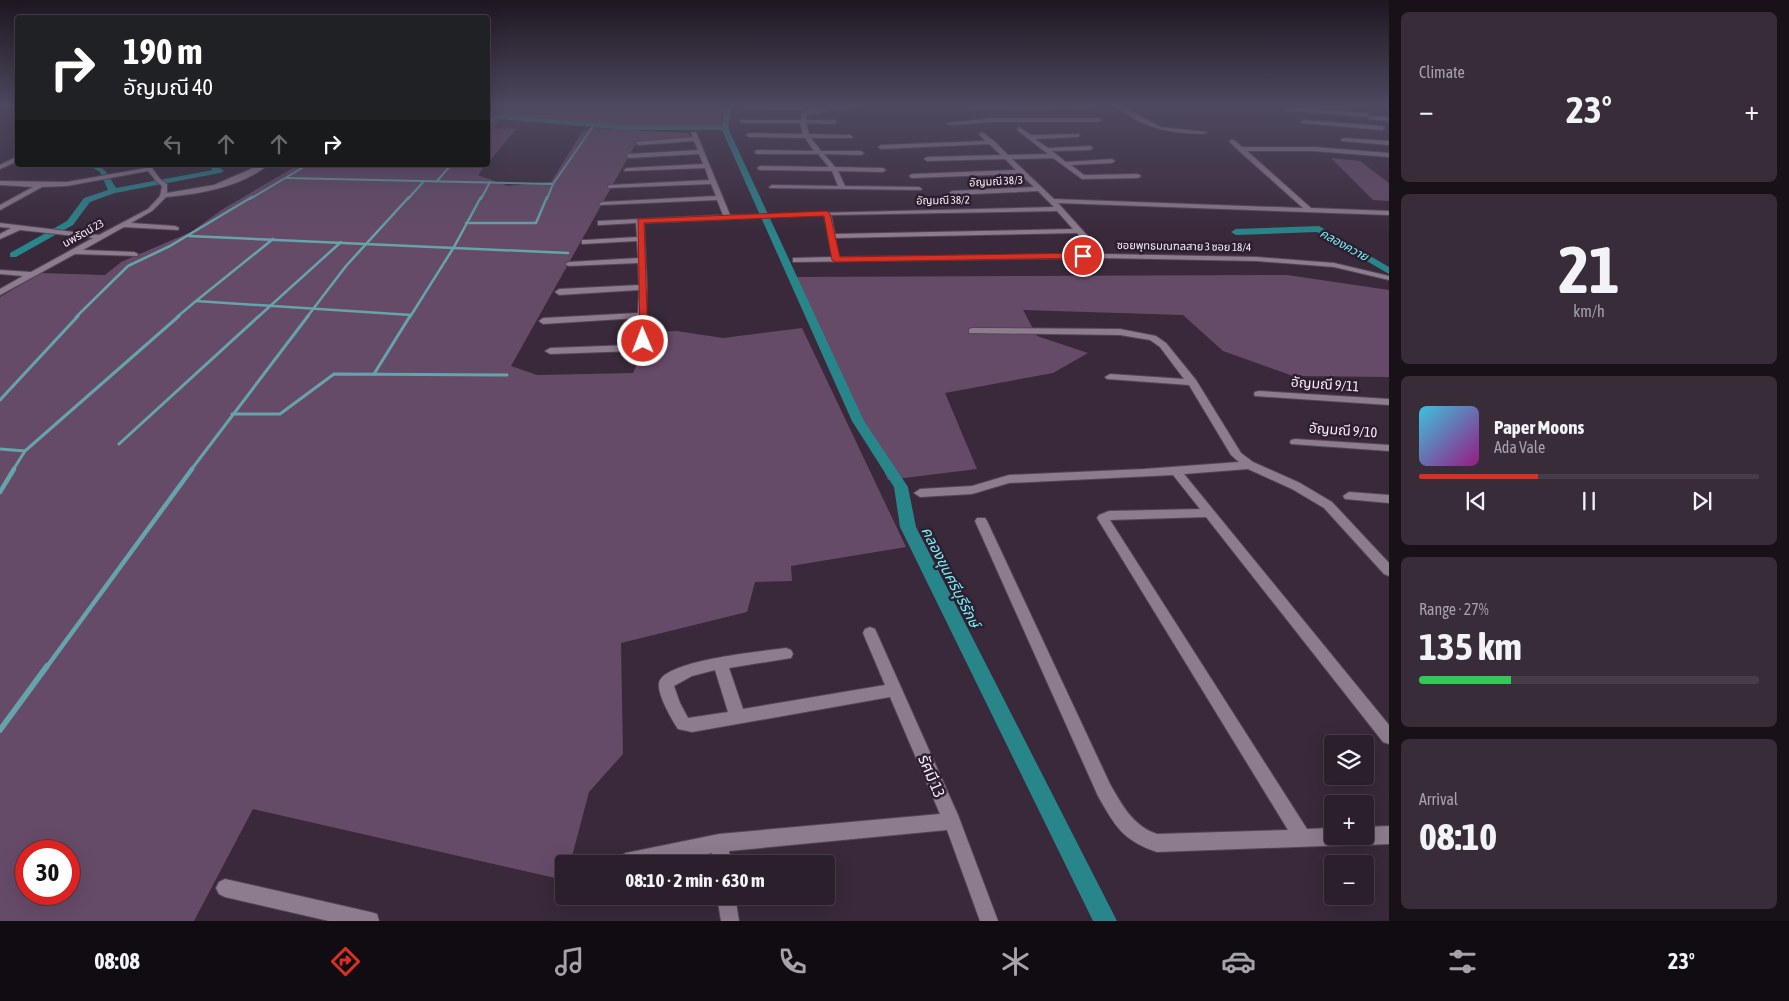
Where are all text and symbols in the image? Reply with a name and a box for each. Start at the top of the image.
text: 190 m [123,31,202,71]
icon: right [40,35,105,100]
text: Climate [1419,63,1465,81]
text: อัญมณี 40 [123,74,213,100]
text: 23° [1566,88,1612,131]
text: − [1419,94,1434,126]
text: + [1744,94,1759,126]
icon: left [159,130,187,158]
icon: ahead [212,130,240,158]
icon: ahead [265,130,293,158]
icon: right [318,130,346,158]
street label: อัญมณี 38/3 [969,174,1023,188]
street label: อัญมณี 38/2 [916,194,970,206]
street label: นพรัตน์ 23 [60,217,106,249]
water label: คลองควาย [1318,226,1371,264]
text: 21 [1558,232,1620,307]
pin [1062,235,1104,277]
street label: ซอยพุทธมณฑลสาย 3 ซอย 18/4 [1117,239,1251,254]
icon: arrive [1069,242,1097,270]
text: km/h [1573,302,1605,320]
position arrow [616,314,668,366]
street label: อัญมณี 9/11 [1290,374,1360,394]
text: Paper Moons [1494,416,1584,438]
street label: อัญมณี 9/10 [1308,420,1378,440]
text: Ada Vale [1494,438,1545,456]
icon: previous [1462,487,1490,515]
icon: pause [1575,487,1603,515]
icon: next [1688,487,1716,515]
water label: คลองขุนศรีบุรีรักษ์ [917,524,985,633]
text: Range · 27% [1419,600,1489,618]
text: 135 km [1419,625,1522,668]
map controls [1324,735,1374,905]
button: layers [1324,735,1374,785]
street label: รัศมี 13 [915,752,949,800]
text: Arrival [1419,790,1458,808]
button: + [1324,795,1374,845]
text: 08:10 [1419,815,1497,858]
speed limit sign: 30 [15,840,80,905]
button: − [1324,855,1374,905]
text: 08:10 · 2 min · 630 m [625,869,765,891]
icon: directions [328,944,363,979]
icon: music [552,944,587,979]
icon: phone [775,944,810,979]
icon: climate [998,944,1033,979]
icon: car [1221,944,1256,979]
icon: filters [1445,944,1480,979]
text: 08:08 [94,948,140,974]
text: 23° [1668,948,1695,974]

